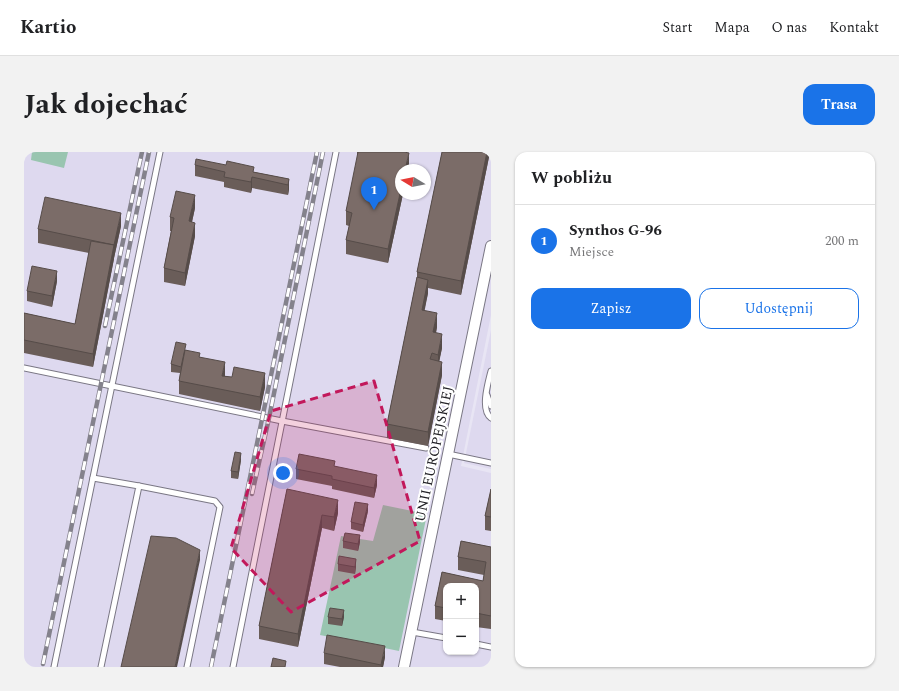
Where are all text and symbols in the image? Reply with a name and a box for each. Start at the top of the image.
text: Kartio [20,13,76,42]
text: Start [662,17,692,38]
text: Mapa [714,17,750,38]
text: O nas [772,17,807,38]
text: Kontakt [829,17,879,38]
text: Jak dojechać [24,83,188,126]
button: Trasa [803,84,875,125]
north arrow [395,164,431,200]
text: W pobliżu [531,165,612,191]
pin: 1 [361,177,387,210]
text: Synthos G-96 [569,219,662,242]
text: 1 [540,231,548,251]
text: 200 m [825,231,859,251]
text: Miejsce [569,242,614,262]
button: Zapisz [531,288,691,329]
button: Udostępnij [699,288,859,329]
street label: UNII EUROPEJSKIEJ [409,384,459,524]
your location [273,463,293,483]
map controls [443,583,479,655]
button: + [443,583,479,619]
button: − [443,619,479,655]

